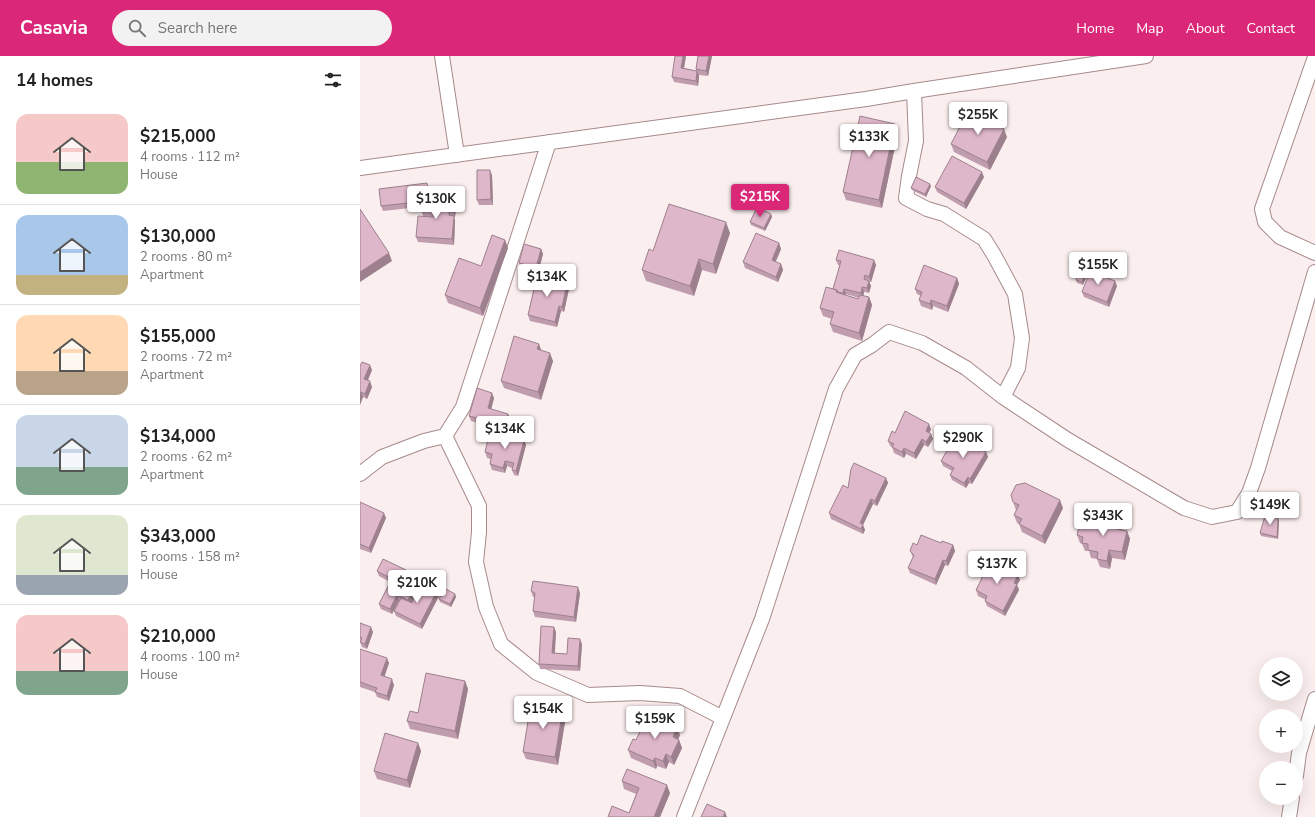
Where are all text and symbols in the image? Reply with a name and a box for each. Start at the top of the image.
search box [112,10,392,46]
text: Casavia [20,15,88,41]
icon: search [126,17,148,39]
text: Search here [158,18,237,38]
text: Home [1076,19,1114,38]
text: Map [1136,19,1164,38]
text: About [1186,19,1225,38]
text: Contact [1247,19,1295,38]
text: 14 homes [16,69,93,92]
icon: filters [322,69,344,91]
pin: $255K [950,102,1006,136]
text: $255K [958,106,998,124]
pin: $133K [841,124,897,158]
text: $215,000 [140,125,216,148]
text: $133K [849,128,889,146]
icon: home [48,130,96,178]
text: 4 rooms · 112 m² [140,148,240,166]
text: House [140,166,178,184]
pin: $215K [732,184,788,218]
pin: $130K [408,186,464,220]
text: $215K [740,188,780,206]
text: $130K [416,190,456,208]
text: $130,000 [140,225,216,248]
icon: home [48,231,96,279]
text: 2 rooms · 80 m² [140,248,232,266]
pin: $155K [1070,252,1126,286]
text: $155K [1078,256,1118,274]
pin: $134K [519,264,575,298]
text: Apartment [140,266,203,284]
text: $134K [527,268,567,286]
text: $155,000 [140,325,216,348]
icon: home [48,331,96,379]
text: 2 rooms · 72 m² [140,348,232,366]
text: Apartment [140,366,203,384]
pin: $134K [477,416,533,450]
text: $134K [485,420,525,438]
text: $134,000 [140,425,216,448]
pin: $290K [935,425,991,459]
text: $290K [943,429,983,447]
icon: home [48,431,96,479]
text: 2 rooms · 62 m² [140,448,232,466]
text: Apartment [140,466,203,484]
pin: $149K [1242,492,1298,526]
text: $149K [1250,496,1290,514]
pin: $343K [1075,503,1131,537]
text: $343K [1083,507,1123,525]
text: $343,000 [140,525,216,548]
icon: home [48,531,96,579]
text: 5 rooms · 158 m² [140,548,240,566]
pin: $137K [969,551,1025,585]
text: $137K [977,555,1017,573]
text: House [140,566,178,584]
pin: $210K [389,570,445,604]
text: $210K [397,574,437,592]
text: $210,000 [140,625,216,648]
icon: home [48,631,96,679]
text: 4 rooms · 100 m² [140,648,240,666]
map controls [1259,657,1303,805]
button: layers [1259,657,1303,701]
text: House [140,666,178,684]
pin: $154K [515,696,571,730]
text: $154K [523,700,563,718]
pin: $159K [627,706,683,740]
button: + [1259,709,1303,753]
text: $159K [635,710,675,728]
button: − [1259,761,1303,805]

